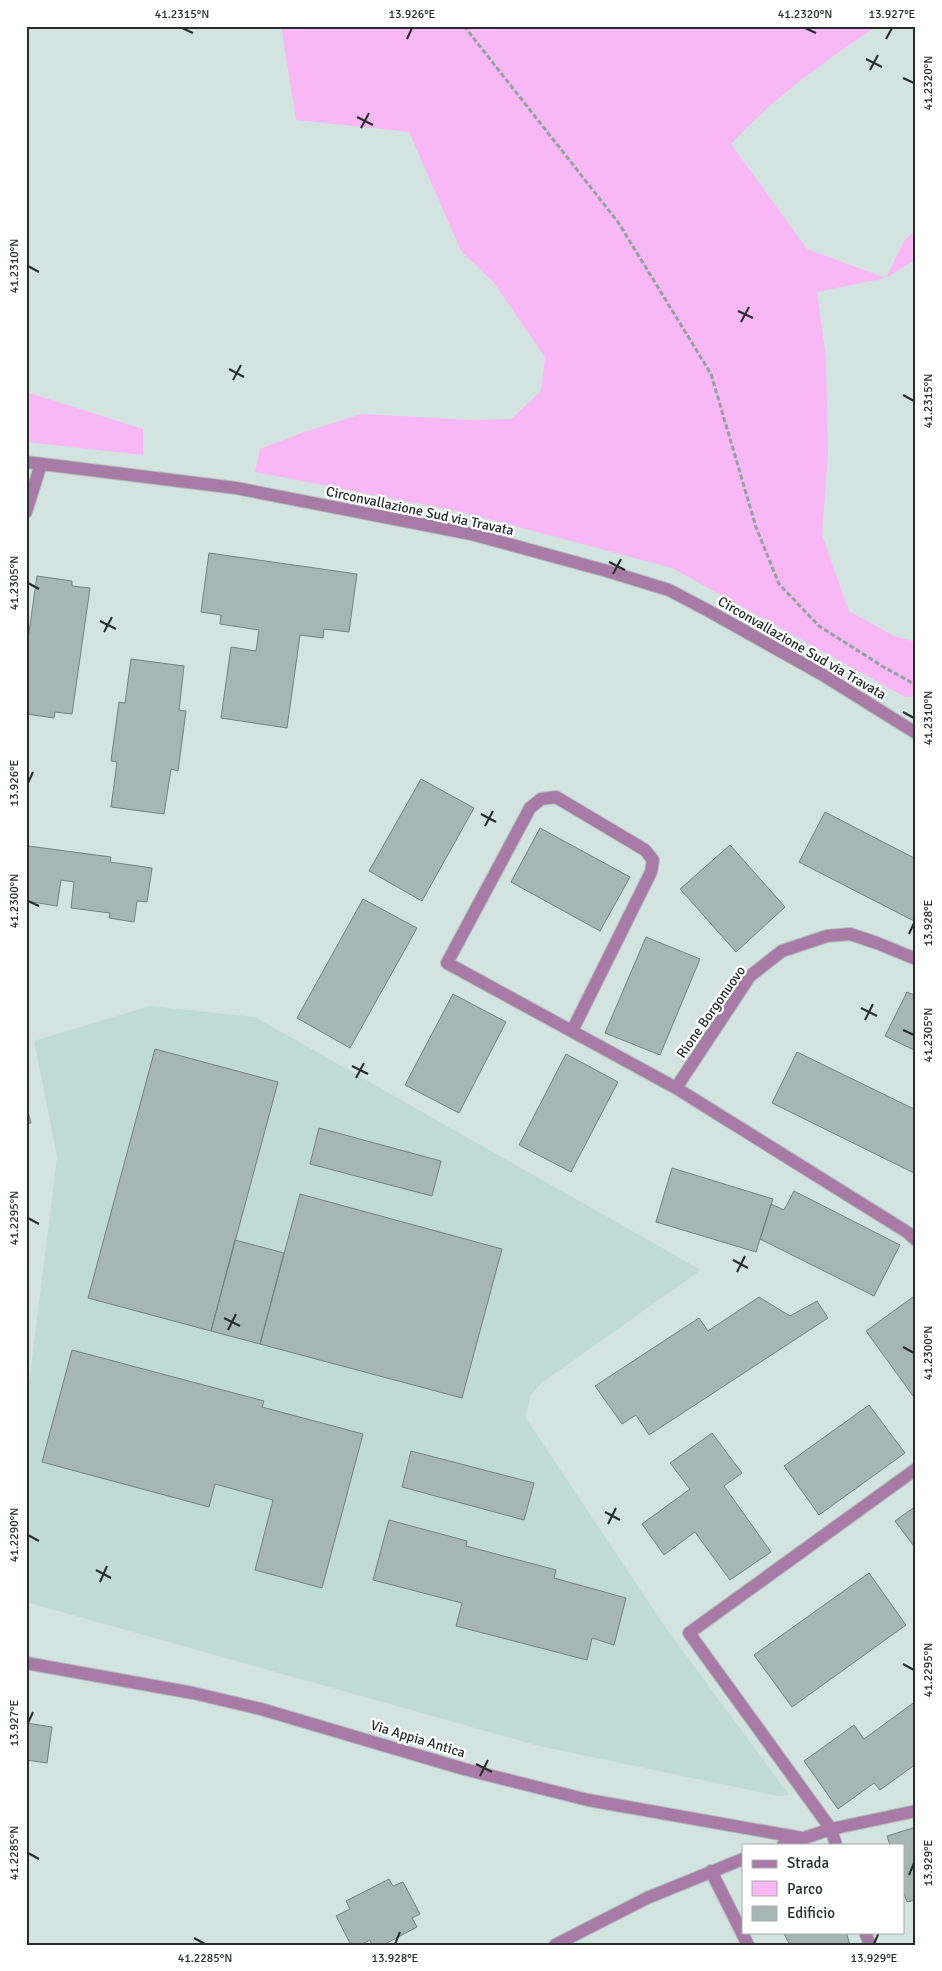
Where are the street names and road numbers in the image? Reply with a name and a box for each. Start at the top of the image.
street label: Circonvallazione Sud via Travata [325,483,515,539]
street label: Circonvallazione Sud via Travata [715,593,889,703]
street label: Rione Borgonuovo [673,963,749,1061]
street label: Via Appia Antica [369,1717,467,1761]

